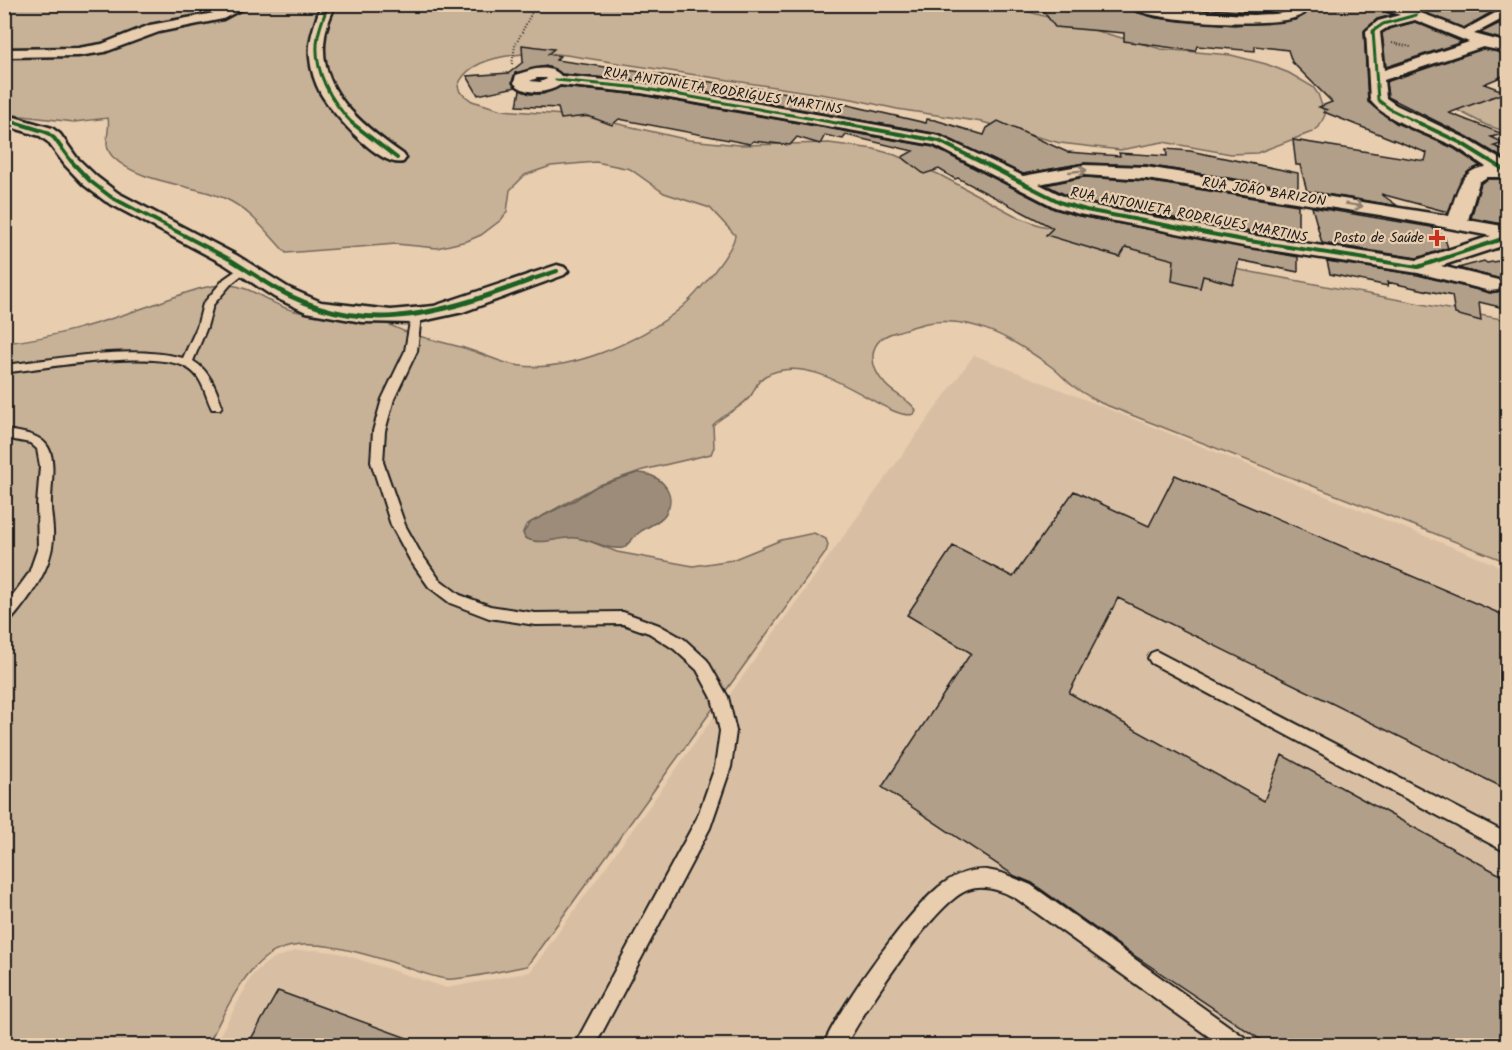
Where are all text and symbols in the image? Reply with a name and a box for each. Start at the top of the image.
street label: RUA ANTONIETA RODRIGUES MARTINS [602,61,844,121]
one-way arrow [1067,165,1087,176]
street label: RUA JOÃO BARIZON [1200,171,1328,213]
street label: RUA ANTONIETA RODRIGUES MARTINS [1068,181,1310,249]
one-way arrow [1344,200,1364,211]
place label: Posto de Saúde [1334,227,1425,249]
marker: Posto de Saúde [1428,229,1446,247]

